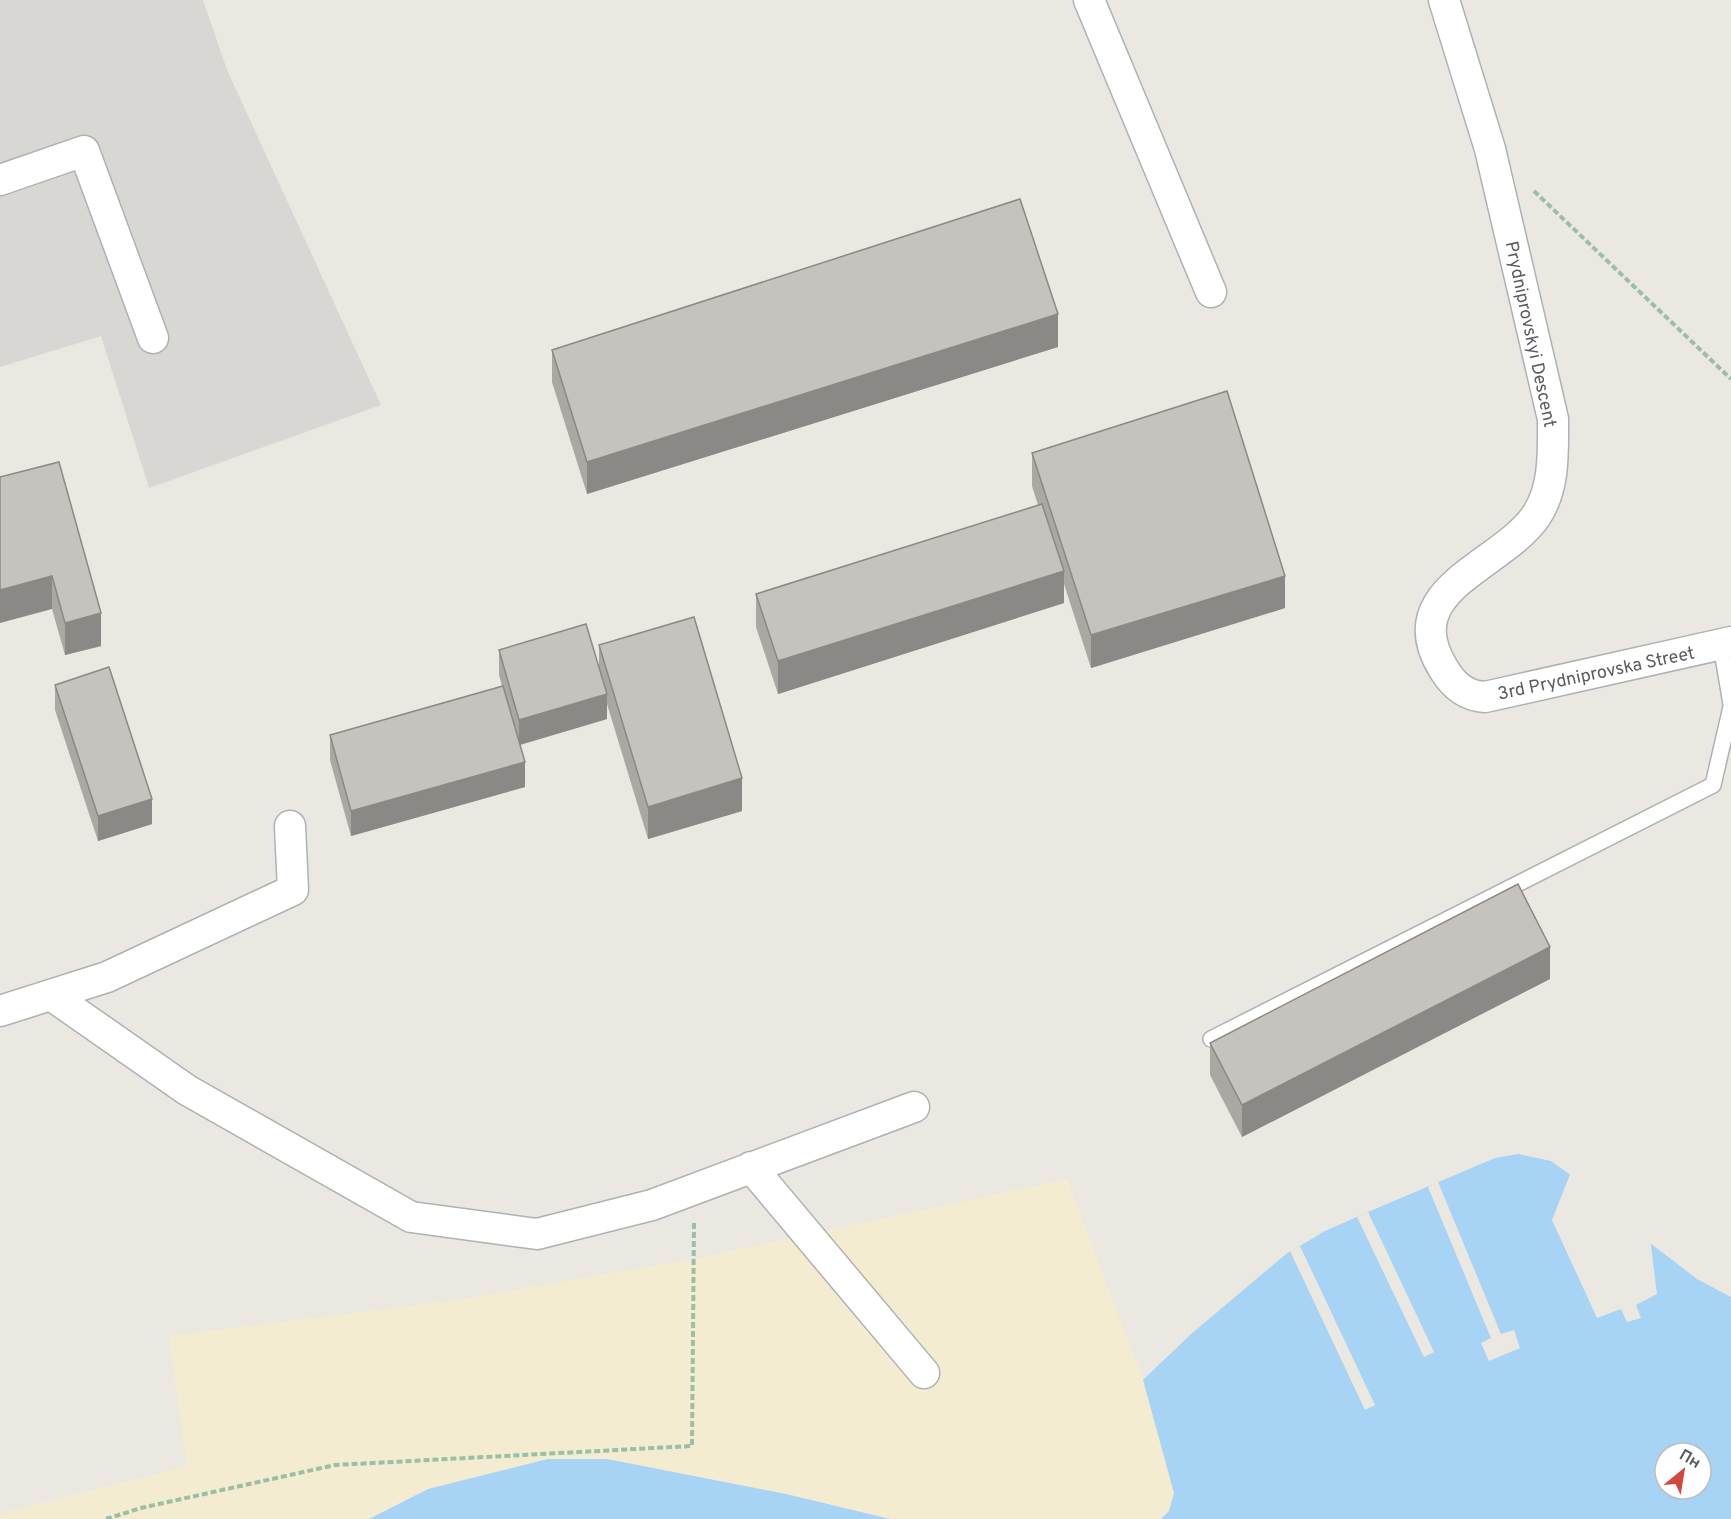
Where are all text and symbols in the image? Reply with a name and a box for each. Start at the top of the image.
street label: Prydniprovskyi Descent [1499,239,1561,430]
street label: 3rd Prydniprovska Street [1496,642,1697,707]
north arrow [1653,1441,1713,1501]
text: Пн [1675,1446,1704,1474]

